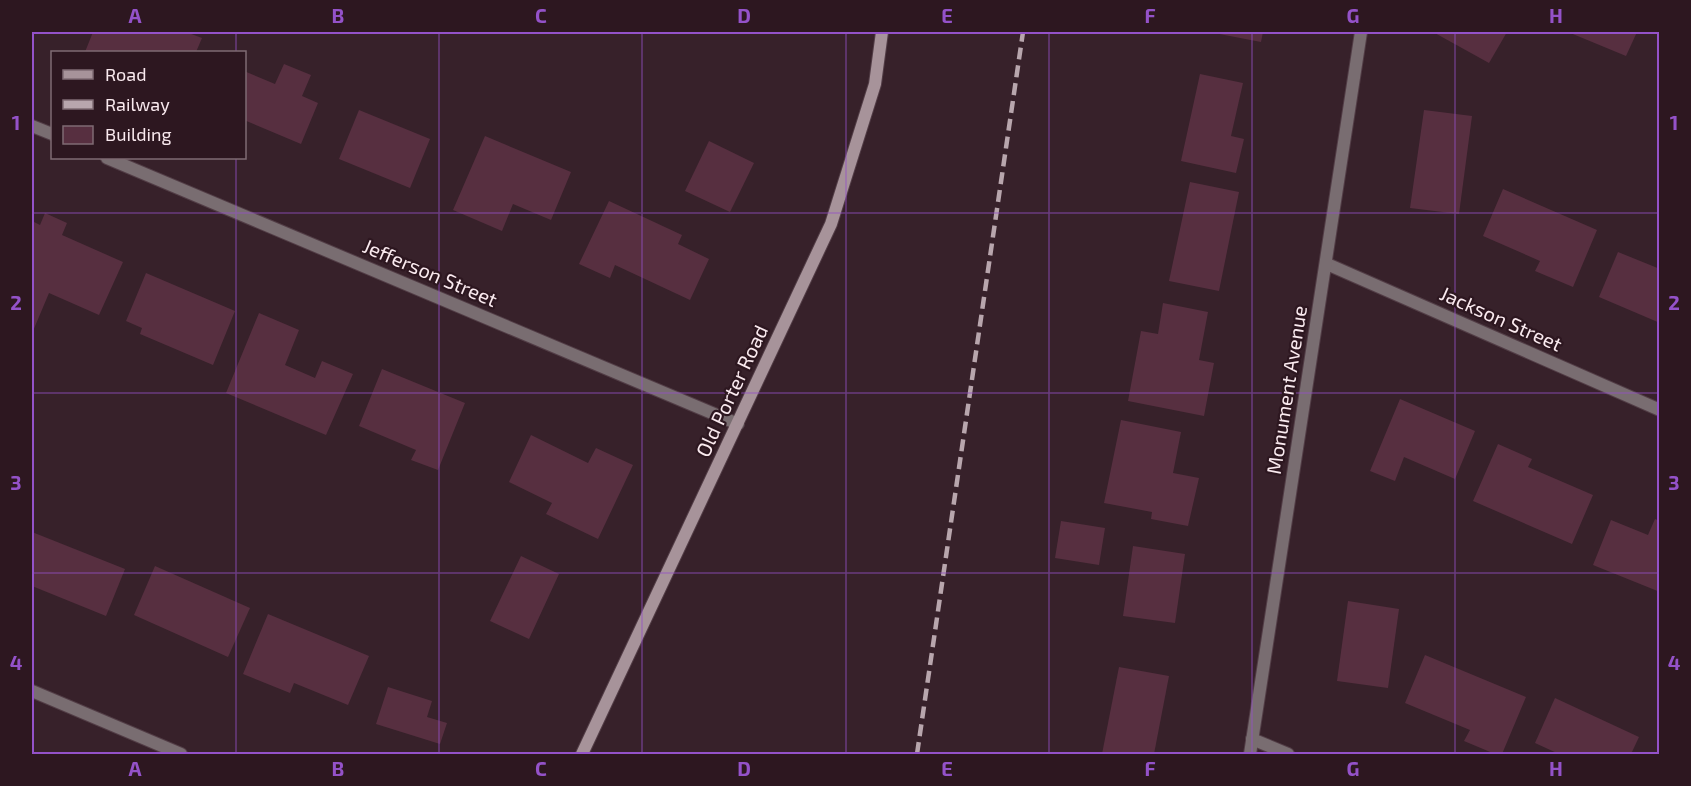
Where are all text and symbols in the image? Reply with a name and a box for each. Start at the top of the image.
text: A [128,3,142,27]
text: B [332,3,344,27]
text: C [535,3,547,27]
text: D [737,3,751,27]
text: E [941,3,953,27]
text: F [1144,3,1156,27]
text: G [1347,3,1359,27]
text: H [1549,3,1563,27]
legend [51,51,246,159]
text: Road [105,63,146,85]
text: Railway [105,93,170,115]
text: 1 [12,110,20,134]
text: 1 [1670,110,1678,134]
text: Building [105,123,172,145]
street label: Jefferson Street [360,233,501,311]
street label: Jackson Street [1437,280,1566,356]
text: 2 [10,290,22,314]
text: 2 [1668,290,1680,314]
street label: Monument Avenue [1261,304,1311,476]
street label: Old Porter Road [690,321,772,460]
text: 3 [10,470,22,494]
text: 3 [1668,470,1680,494]
text: 4 [10,650,23,674]
text: 4 [1668,650,1681,674]
text: A [128,756,142,780]
text: B [332,756,344,780]
text: C [535,756,547,780]
text: D [737,756,751,780]
text: E [941,756,953,780]
text: F [1144,756,1156,780]
text: G [1347,756,1359,780]
text: H [1549,756,1563,780]

